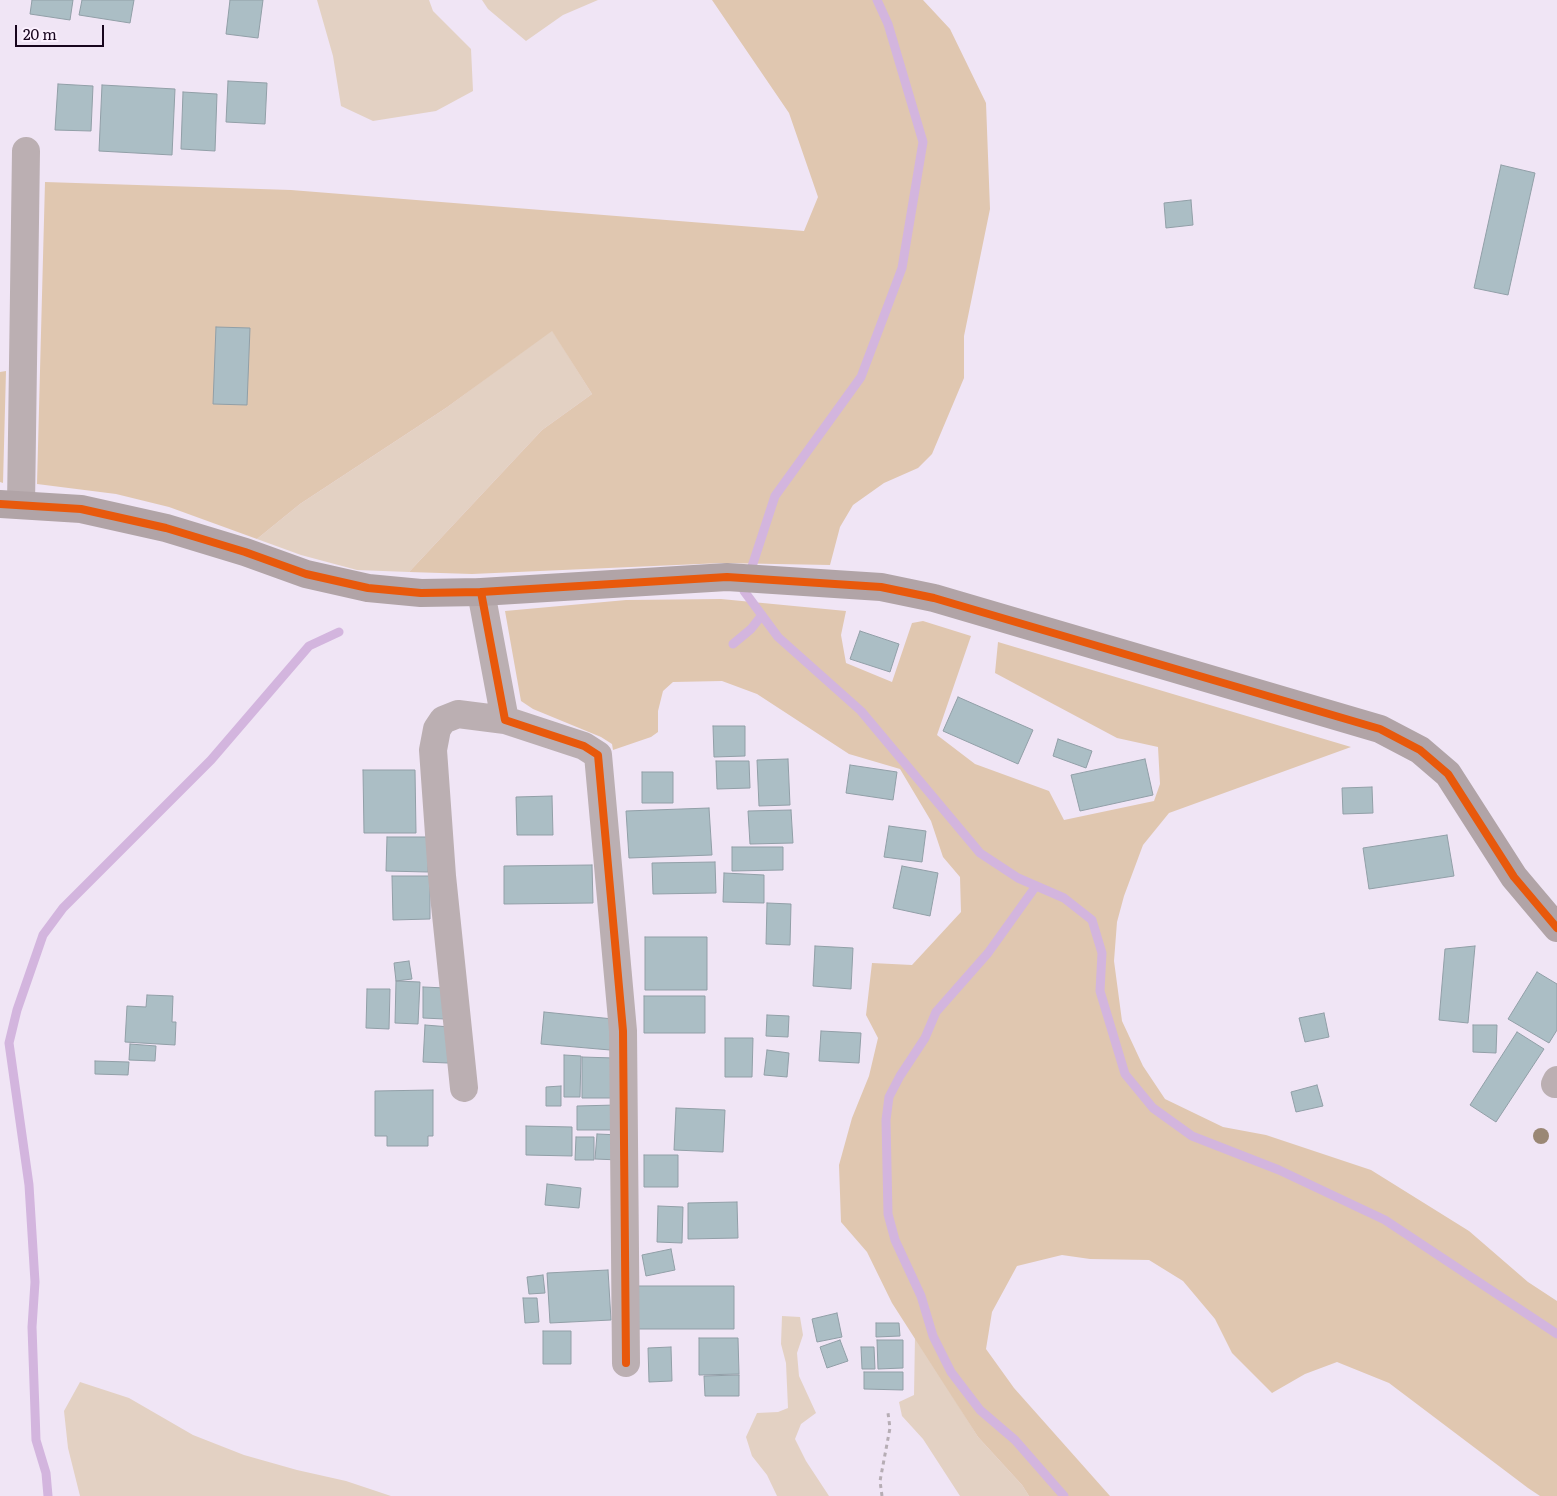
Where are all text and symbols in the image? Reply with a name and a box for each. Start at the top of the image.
scale bar [18,15,106,47]
text: 20 m [23,22,57,45]

